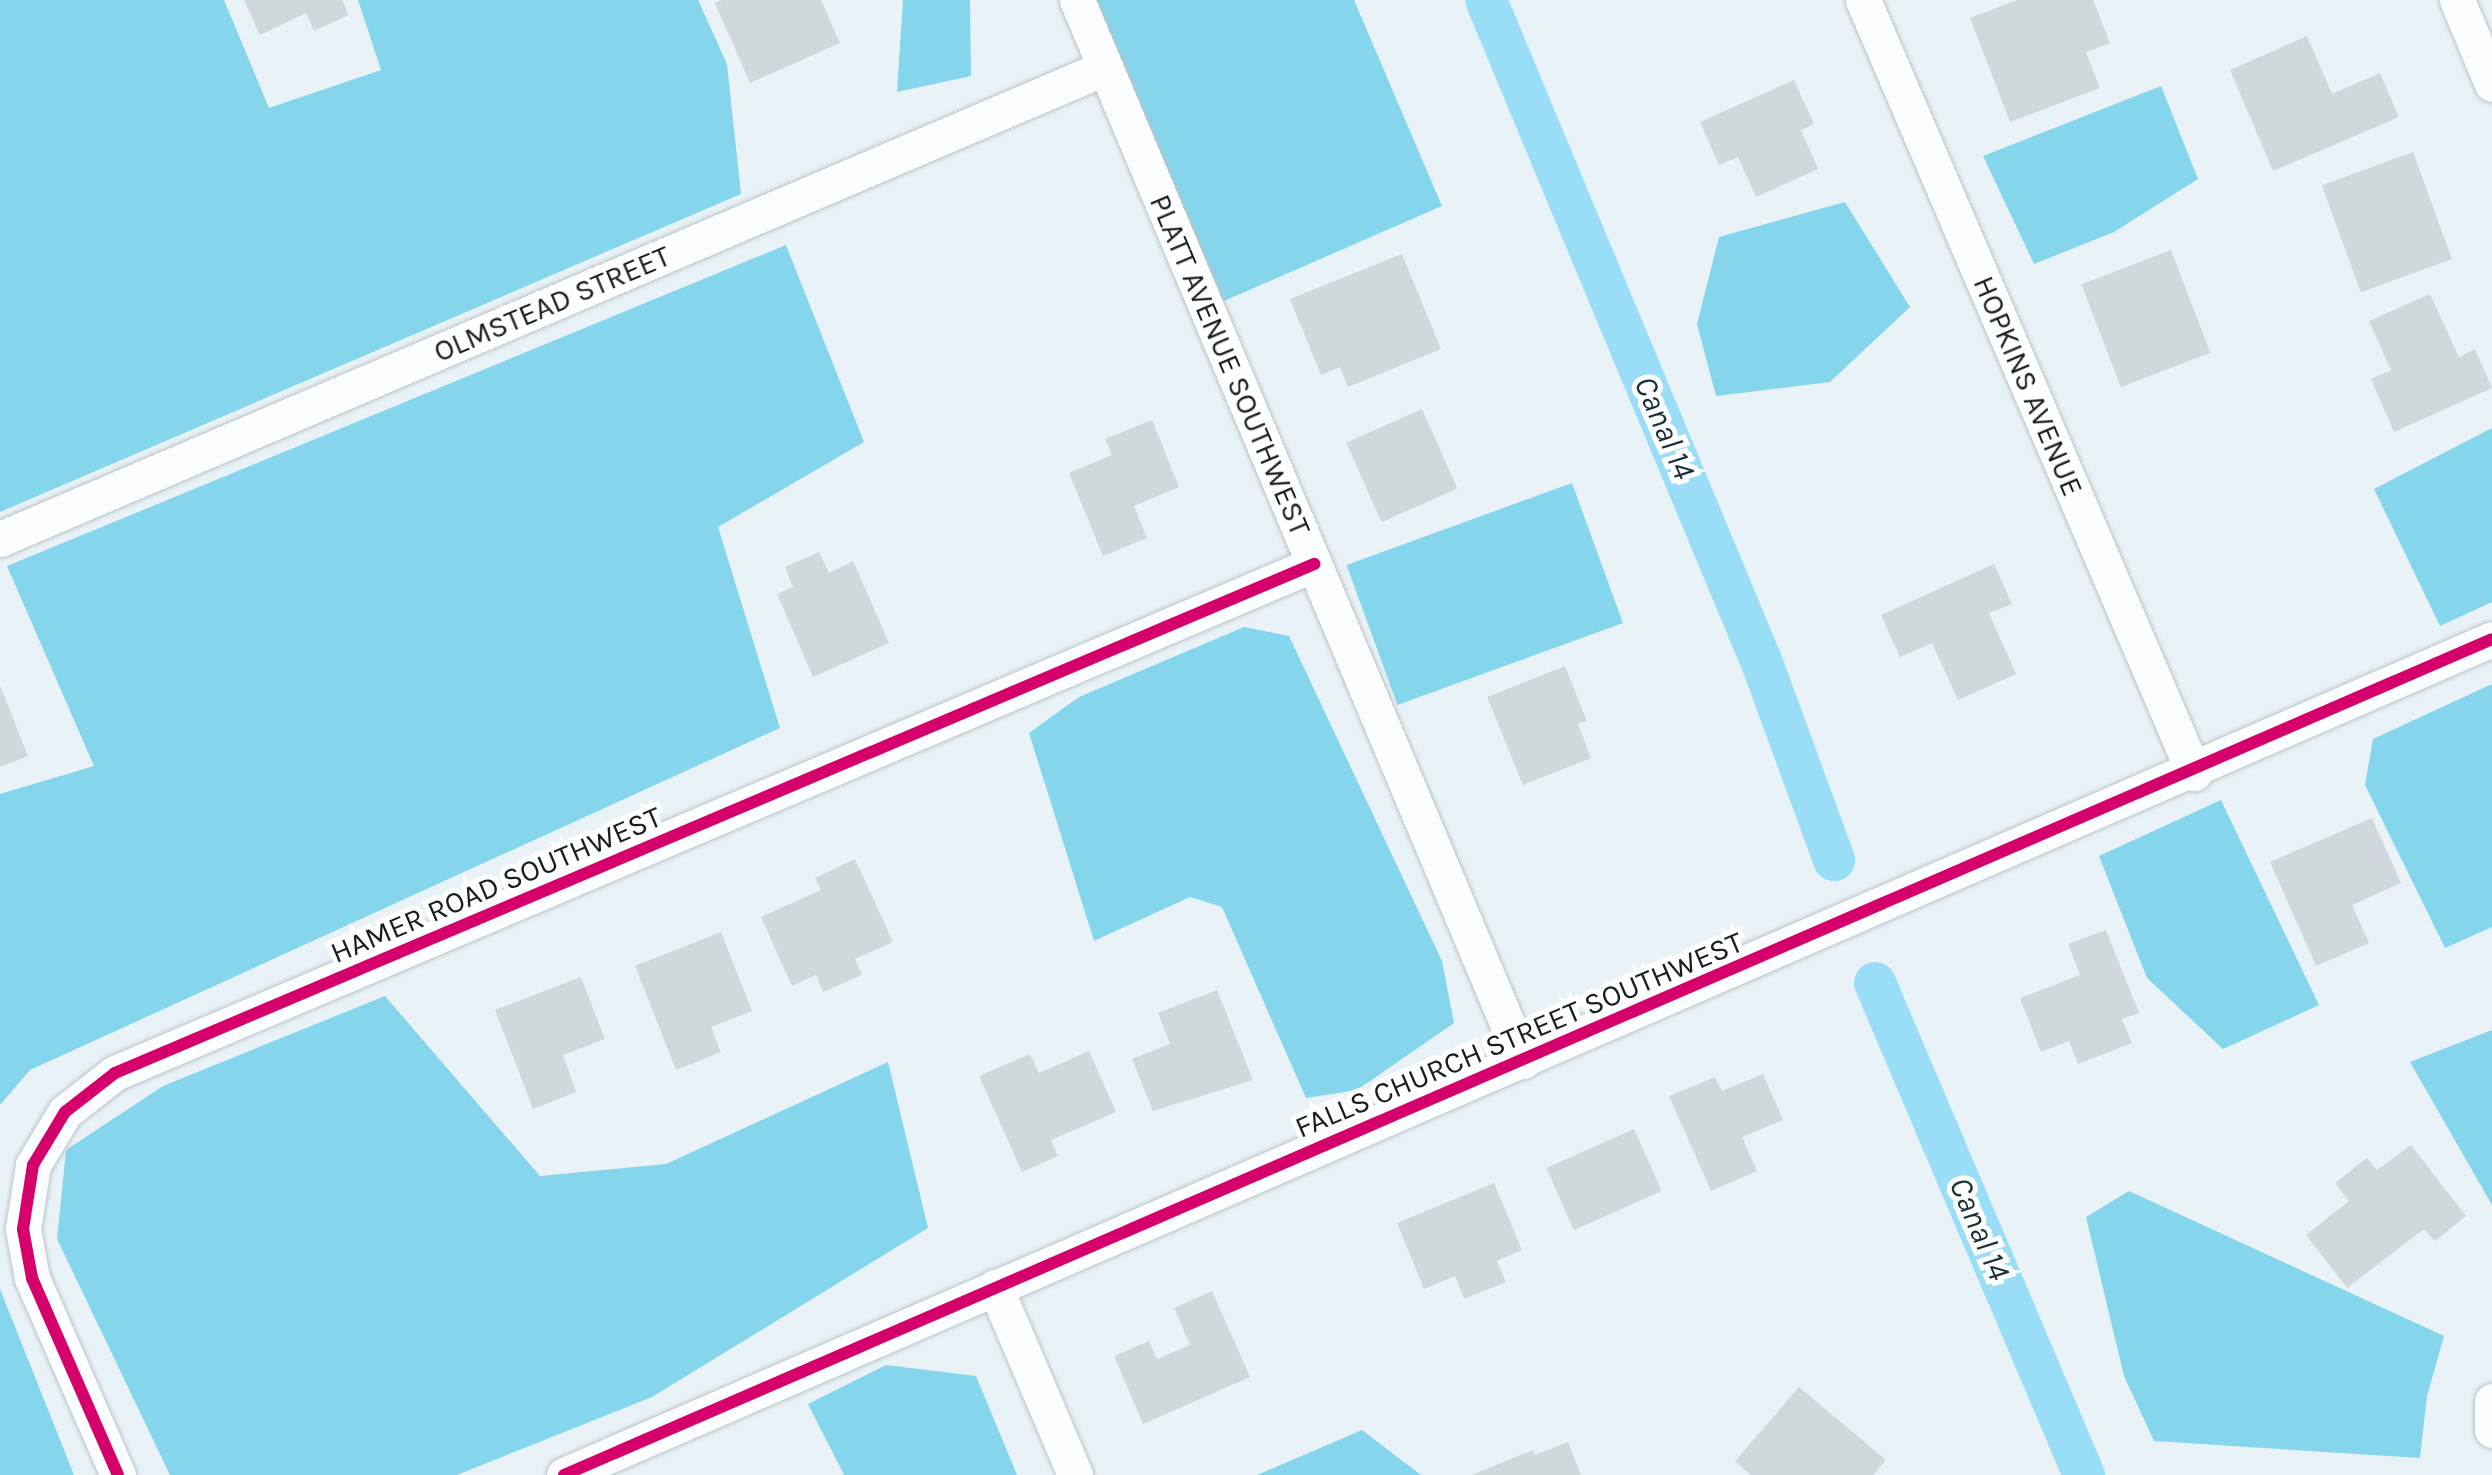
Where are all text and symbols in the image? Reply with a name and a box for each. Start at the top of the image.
street label: PLATT AVENUE SOUTHWEST [1142,189,1318,541]
street label: OLMSTEAD STREET [428,238,676,370]
street label: HOPKINS AVENUE [1965,271,2091,501]
water label: Canal 14 [1625,371,1703,485]
street label: HAMER ROAD SOUTHWEST [325,799,667,971]
street label: FALLS CHURCH STREET SOUTHWEST [1290,924,1748,1146]
water label: Canal 14 [1940,1172,2018,1286]

